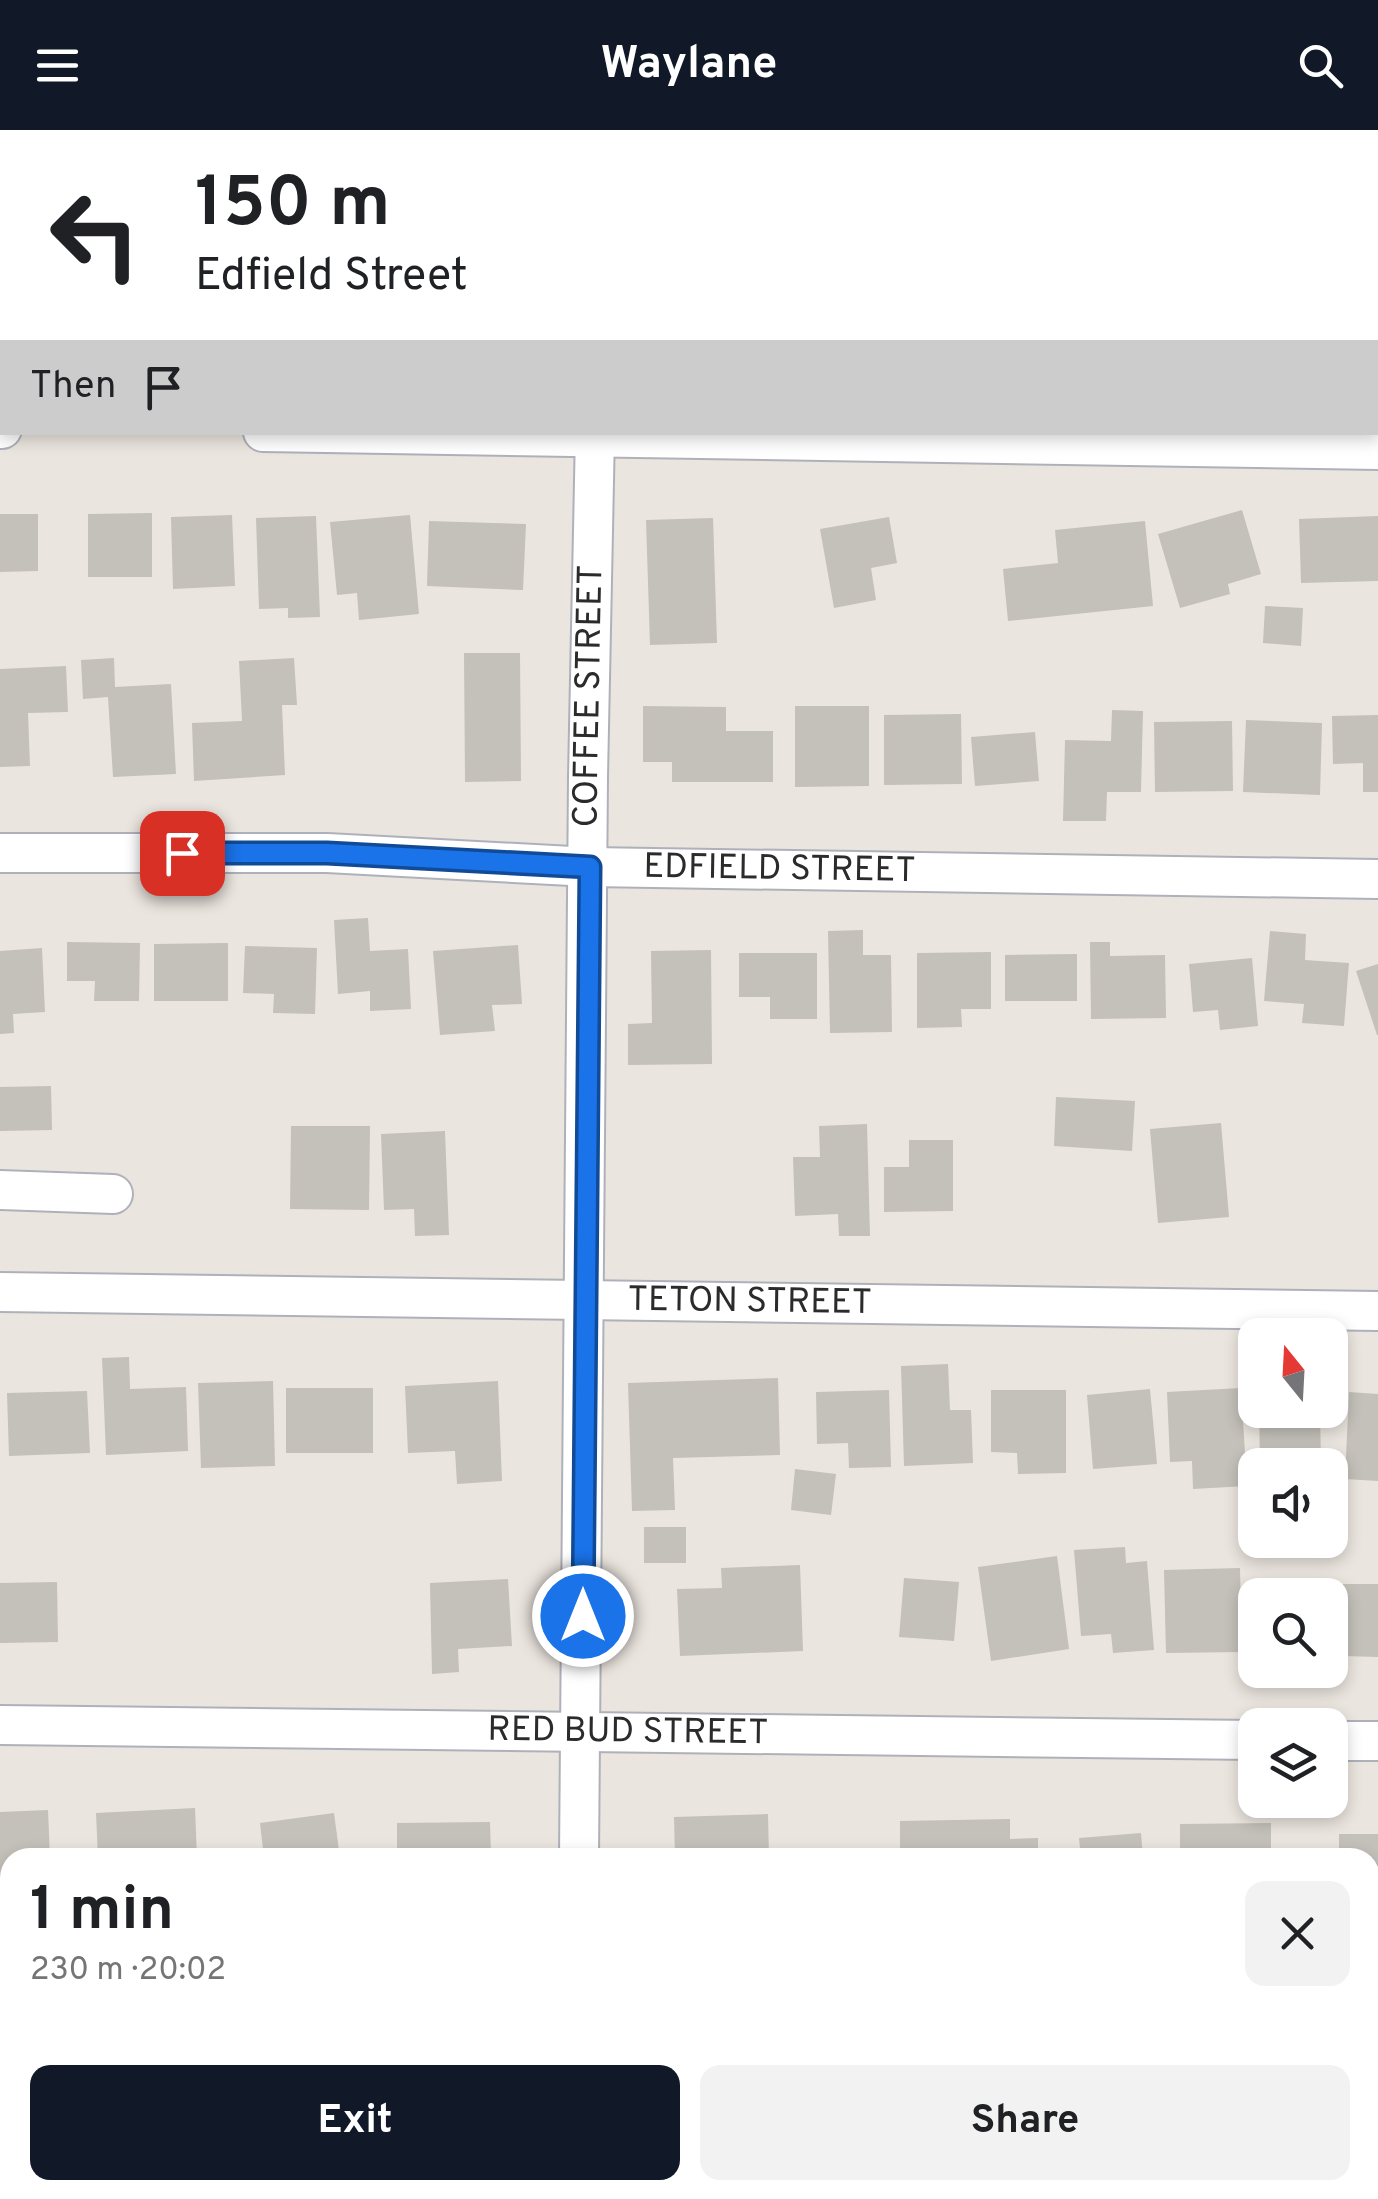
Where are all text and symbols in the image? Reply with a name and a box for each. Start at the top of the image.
text: Waylane [601,37,777,94]
icon: menu [30,38,85,93]
icon: search [1293,38,1348,93]
text: 150 m [195,162,390,251]
icon: left [30,170,160,300]
text: Edfield Street [195,249,468,306]
icon: arrive [136,360,191,415]
text: Then [30,363,116,412]
street label: COFFEE STREET [566,564,614,828]
pin [140,811,225,896]
icon: arrive [155,826,210,881]
street label: EDFIELD STREET [643,846,916,894]
street label: TETON STREET [627,1279,872,1326]
north arrow [1238,1318,1348,1428]
map controls [1238,1318,1348,1818]
button: sound [1238,1448,1348,1558]
position arrow [531,1564,635,1668]
button: search [1238,1578,1348,1688]
button: layers [1238,1708,1348,1818]
street label: RED BUD STREET [487,1709,769,1756]
text: 1 min [30,1875,174,1951]
button: close [1245,1881,1350,1986]
text: 230 m · 20:02 [30,1951,226,1991]
button: Exit [30,2065,680,2180]
button: Share [700,2065,1350,2180]

